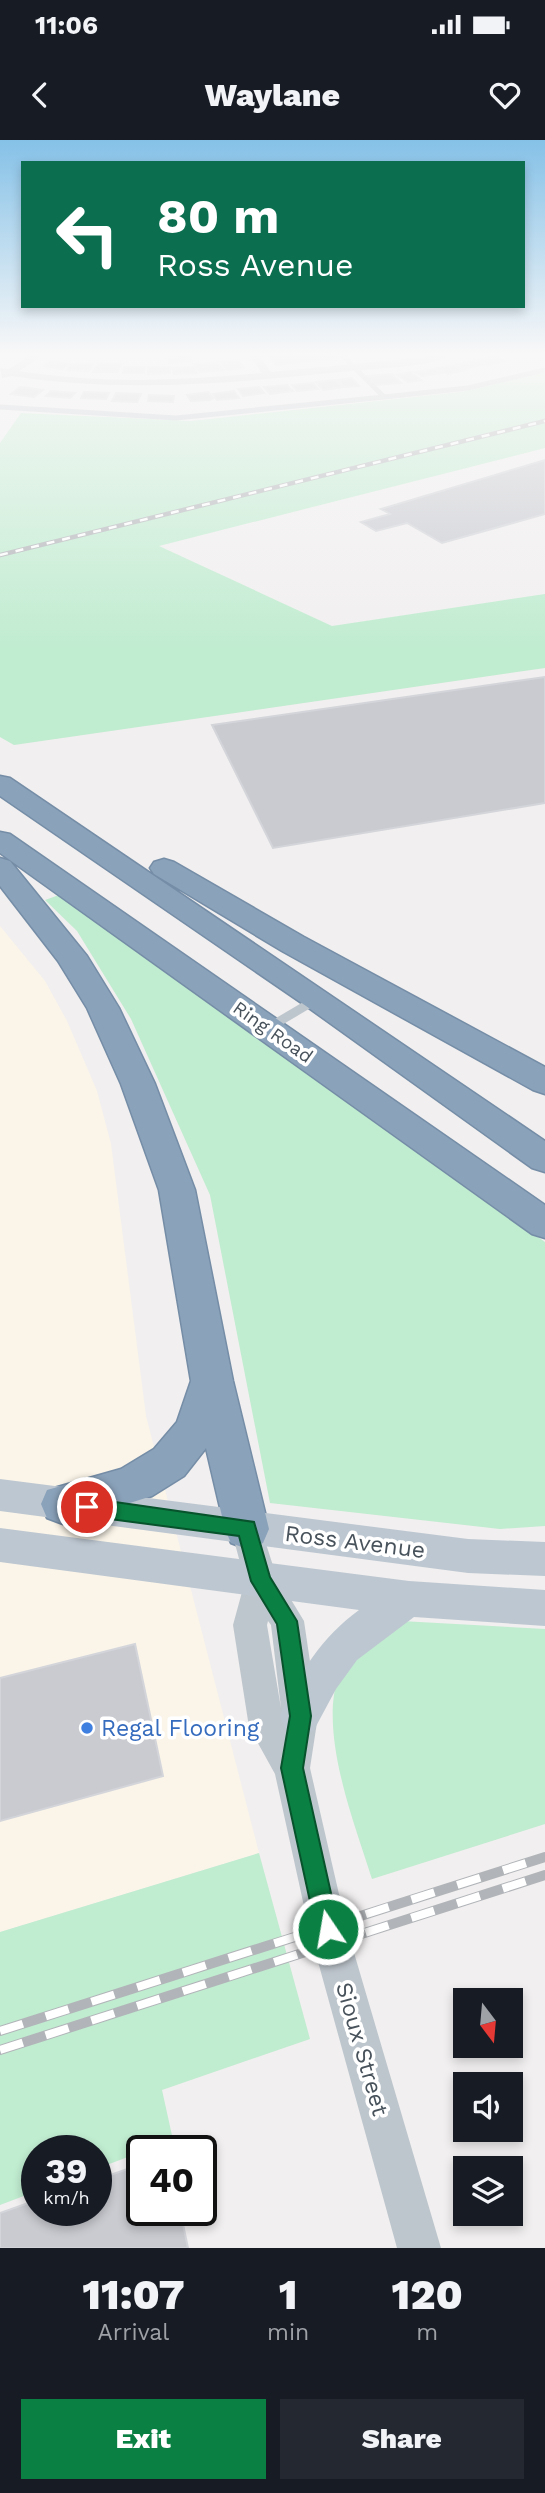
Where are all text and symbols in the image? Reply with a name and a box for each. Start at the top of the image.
text: 11:06 [35,10,98,40]
icon: back [21,76,59,114]
text: Waylane [205,76,340,114]
icon: heart [486,76,524,114]
text: 80 m [157,187,279,245]
icon: left [42,189,133,280]
text: Ross Avenue [157,246,353,284]
street label: Ring Road [229,996,317,1068]
pin [57,1477,117,1537]
icon: arrive [68,1488,106,1526]
street label: Ross Avenue [283,1520,427,1564]
place label: Regal Flooring [101,1715,260,1742]
marker: Regal Flooring [79,1720,95,1736]
position arrow [291,1892,365,1966]
street label: Sioux Street [330,1979,394,2119]
north arrow [453,1988,523,2058]
map controls [453,1988,523,2226]
button: sound [453,2072,523,2142]
speed limit sign: 40 [126,2135,217,2226]
text: 39 [45,2150,88,2192]
button: layers [453,2156,523,2226]
text: km/h [43,2187,90,2208]
text: 11:07 [82,2270,185,2319]
text: 1 [279,2270,298,2319]
text: 120 [391,2270,463,2319]
text: Arrival [98,2319,169,2346]
text: min [267,2319,309,2346]
text: m [416,2319,438,2346]
button: Exit [21,2399,266,2479]
button: Share [280,2399,524,2479]

